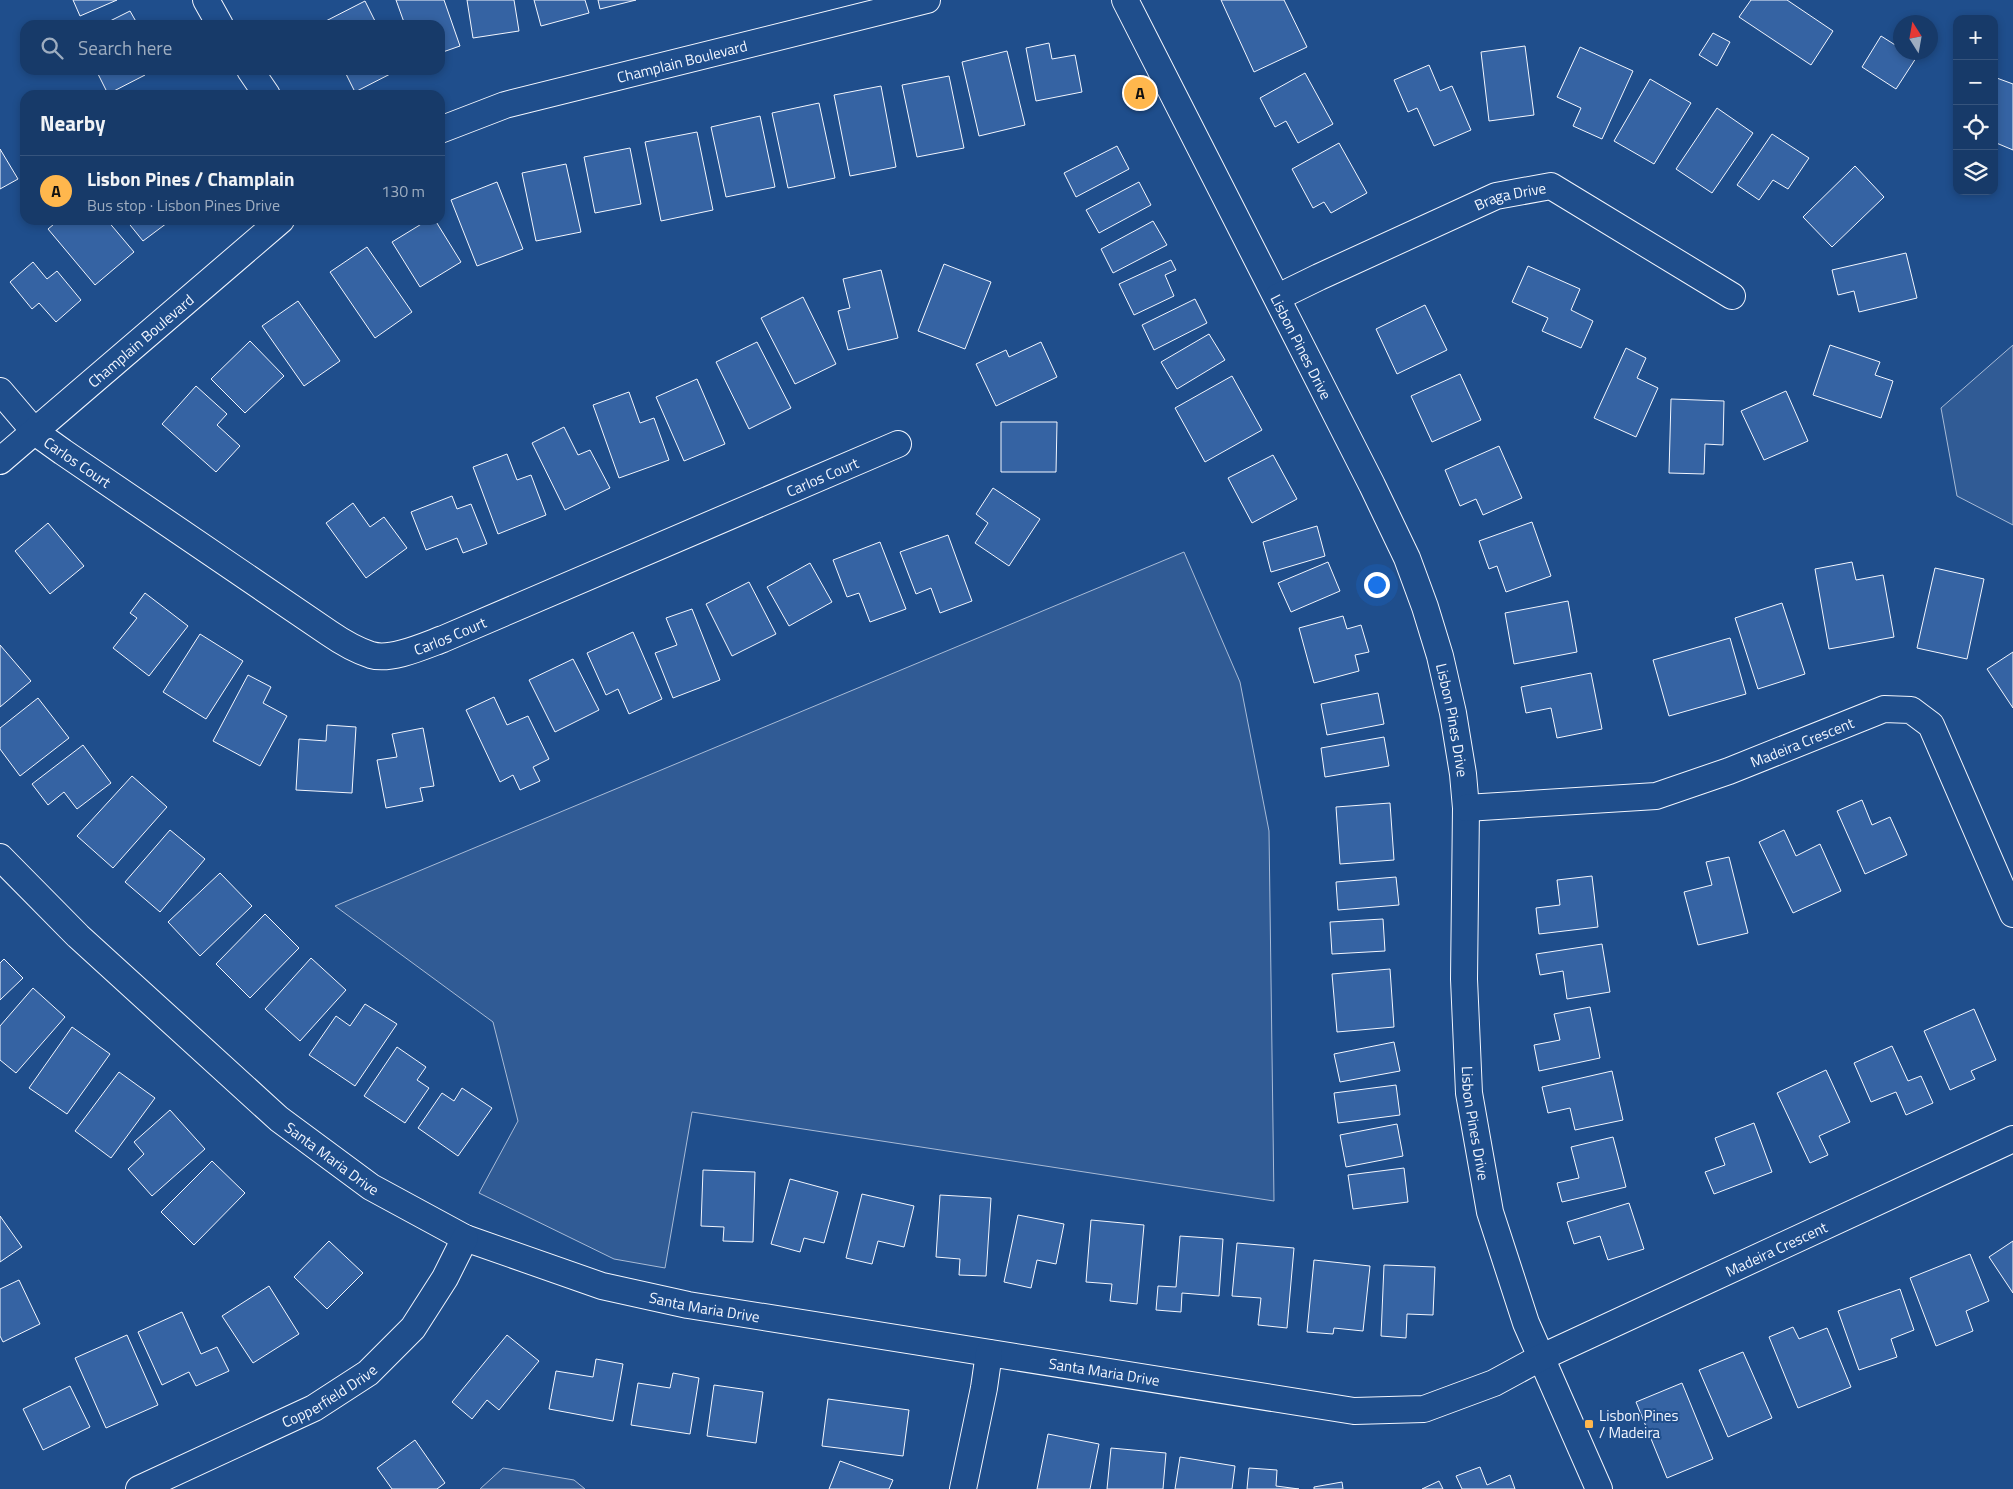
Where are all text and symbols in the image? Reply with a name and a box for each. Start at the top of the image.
north arrow [1893,15,1938,60]
map controls [1953,15,1998,195]
button: + [1953,15,1998,60]
search box [20,20,445,75]
text: Search here [78,33,172,62]
icon: search [38,34,66,62]
street label: Champlain Boulevard [614,34,750,88]
button: − [1953,60,1998,105]
pin: A [1124,74,1156,112]
button: locate [1953,105,1998,150]
text: Nearby [40,107,105,139]
button: layers [1953,150,1998,195]
text: Lisbon Pines / Champlain [87,164,295,193]
street label: Braga Drive [1470,176,1548,216]
text: A [51,179,61,203]
text: 130 m [381,179,425,203]
text: Bus stop · Lisbon Pines Drive [87,193,280,217]
street label: Champlain Boulevard [82,288,199,393]
street label: Lisbon Pines Drive [1265,290,1338,403]
street label: Carlos Court [39,431,117,494]
street label: Carlos Court [782,450,863,502]
your location [1364,572,1390,598]
street label: Carlos Court [410,610,491,661]
street label: Lisbon Pines Drive [1430,661,1475,779]
street label: Madeira Crescent [1747,710,1858,773]
street label: Lisbon Pines Drive [1456,1065,1496,1182]
street label: Santa Maria Drive [280,1116,383,1201]
street label: Madeira Crescent [1721,1215,1831,1282]
street label: Santa Maria Drive [647,1285,762,1328]
street label: Santa Maria Drive [1047,1351,1161,1391]
street label: Copperfield Drive [278,1359,382,1433]
place label: Lisbon Pines / Madeira [1599,1404,1678,1444]
marker: Lisbon Pines / Madeira [1583,1418,1595,1430]

